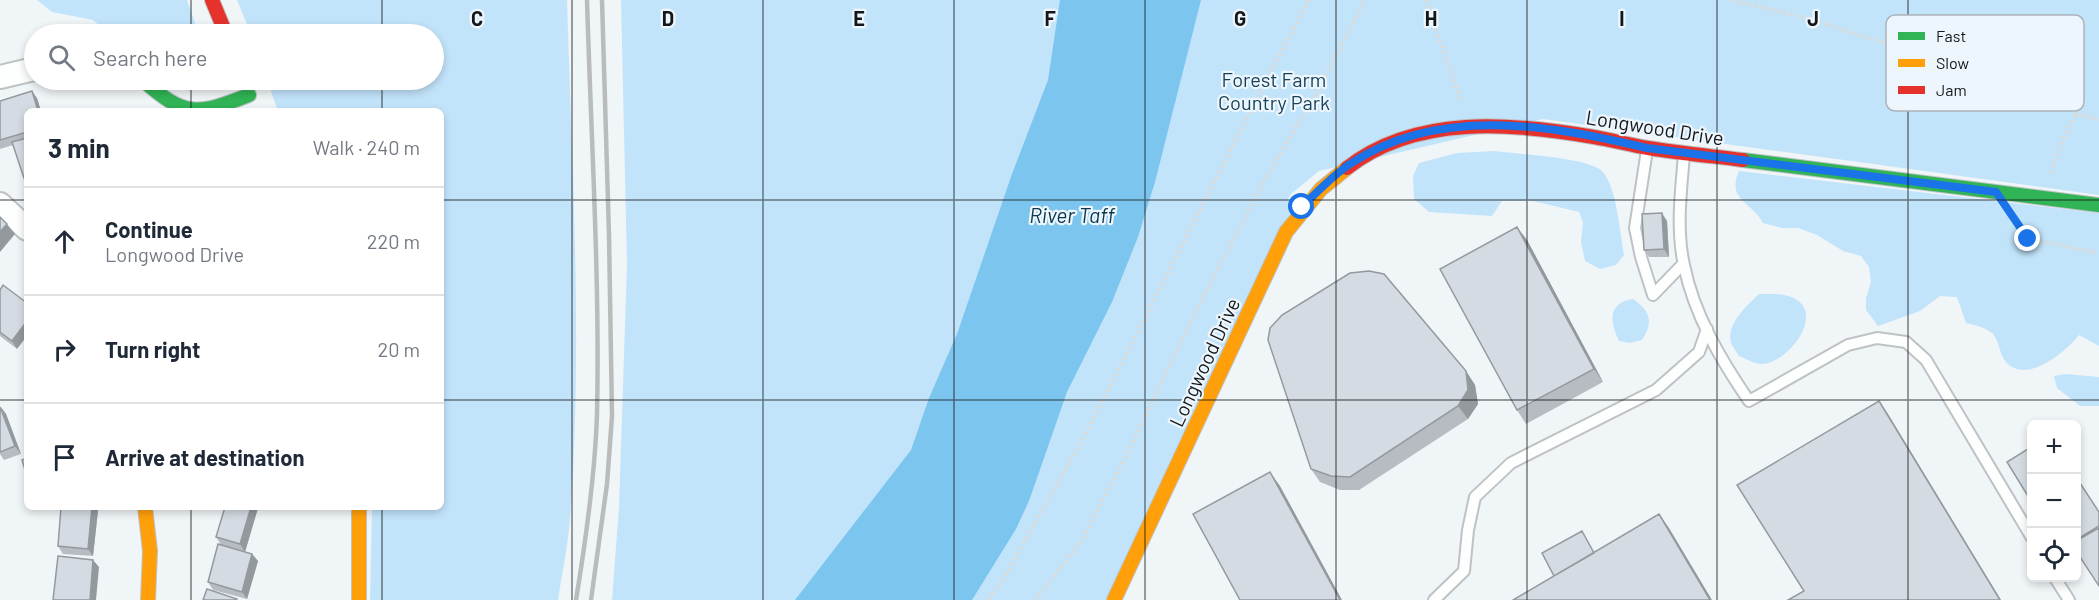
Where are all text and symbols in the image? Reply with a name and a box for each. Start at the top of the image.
text: C [471,6,483,30]
text: D [662,6,674,30]
text: E [853,6,865,30]
text: F [1044,6,1056,30]
text: G [1234,6,1246,30]
text: H [1425,6,1437,30]
text: I [1619,6,1625,30]
text: J [1807,6,1819,30]
legend [1886,15,2084,111]
search box [24,24,444,90]
text: Fast [1936,26,1966,45]
icon: search [45,41,78,74]
text: Search here [93,44,207,70]
text: Slow [1936,53,1969,72]
park label: Forest Farm Country Park [1218,67,1330,114]
text: Jam [1936,80,1967,99]
street label: Longwood Drive [1584,104,1726,150]
text: 3 min [48,132,110,163]
text: Walk · 240 m [313,135,420,159]
route start [1288,193,1314,219]
water label: River Taff [1029,202,1115,227]
text: Continue [105,216,193,242]
icon: ahead [48,225,81,258]
route end [2014,225,2040,251]
text: 220 m [367,229,420,253]
text: Longwood Drive [105,242,244,266]
street label: Longwood Drive [1164,294,1244,430]
icon: right [48,333,81,366]
text: Turn right [105,336,200,362]
text: 20 m [377,337,420,361]
map controls [2027,420,2081,582]
button: + [2027,420,2081,474]
icon: arrive [48,441,81,474]
text: Arrive at destination [105,444,304,470]
button: − [2027,474,2081,528]
button: locate [2027,528,2081,582]

